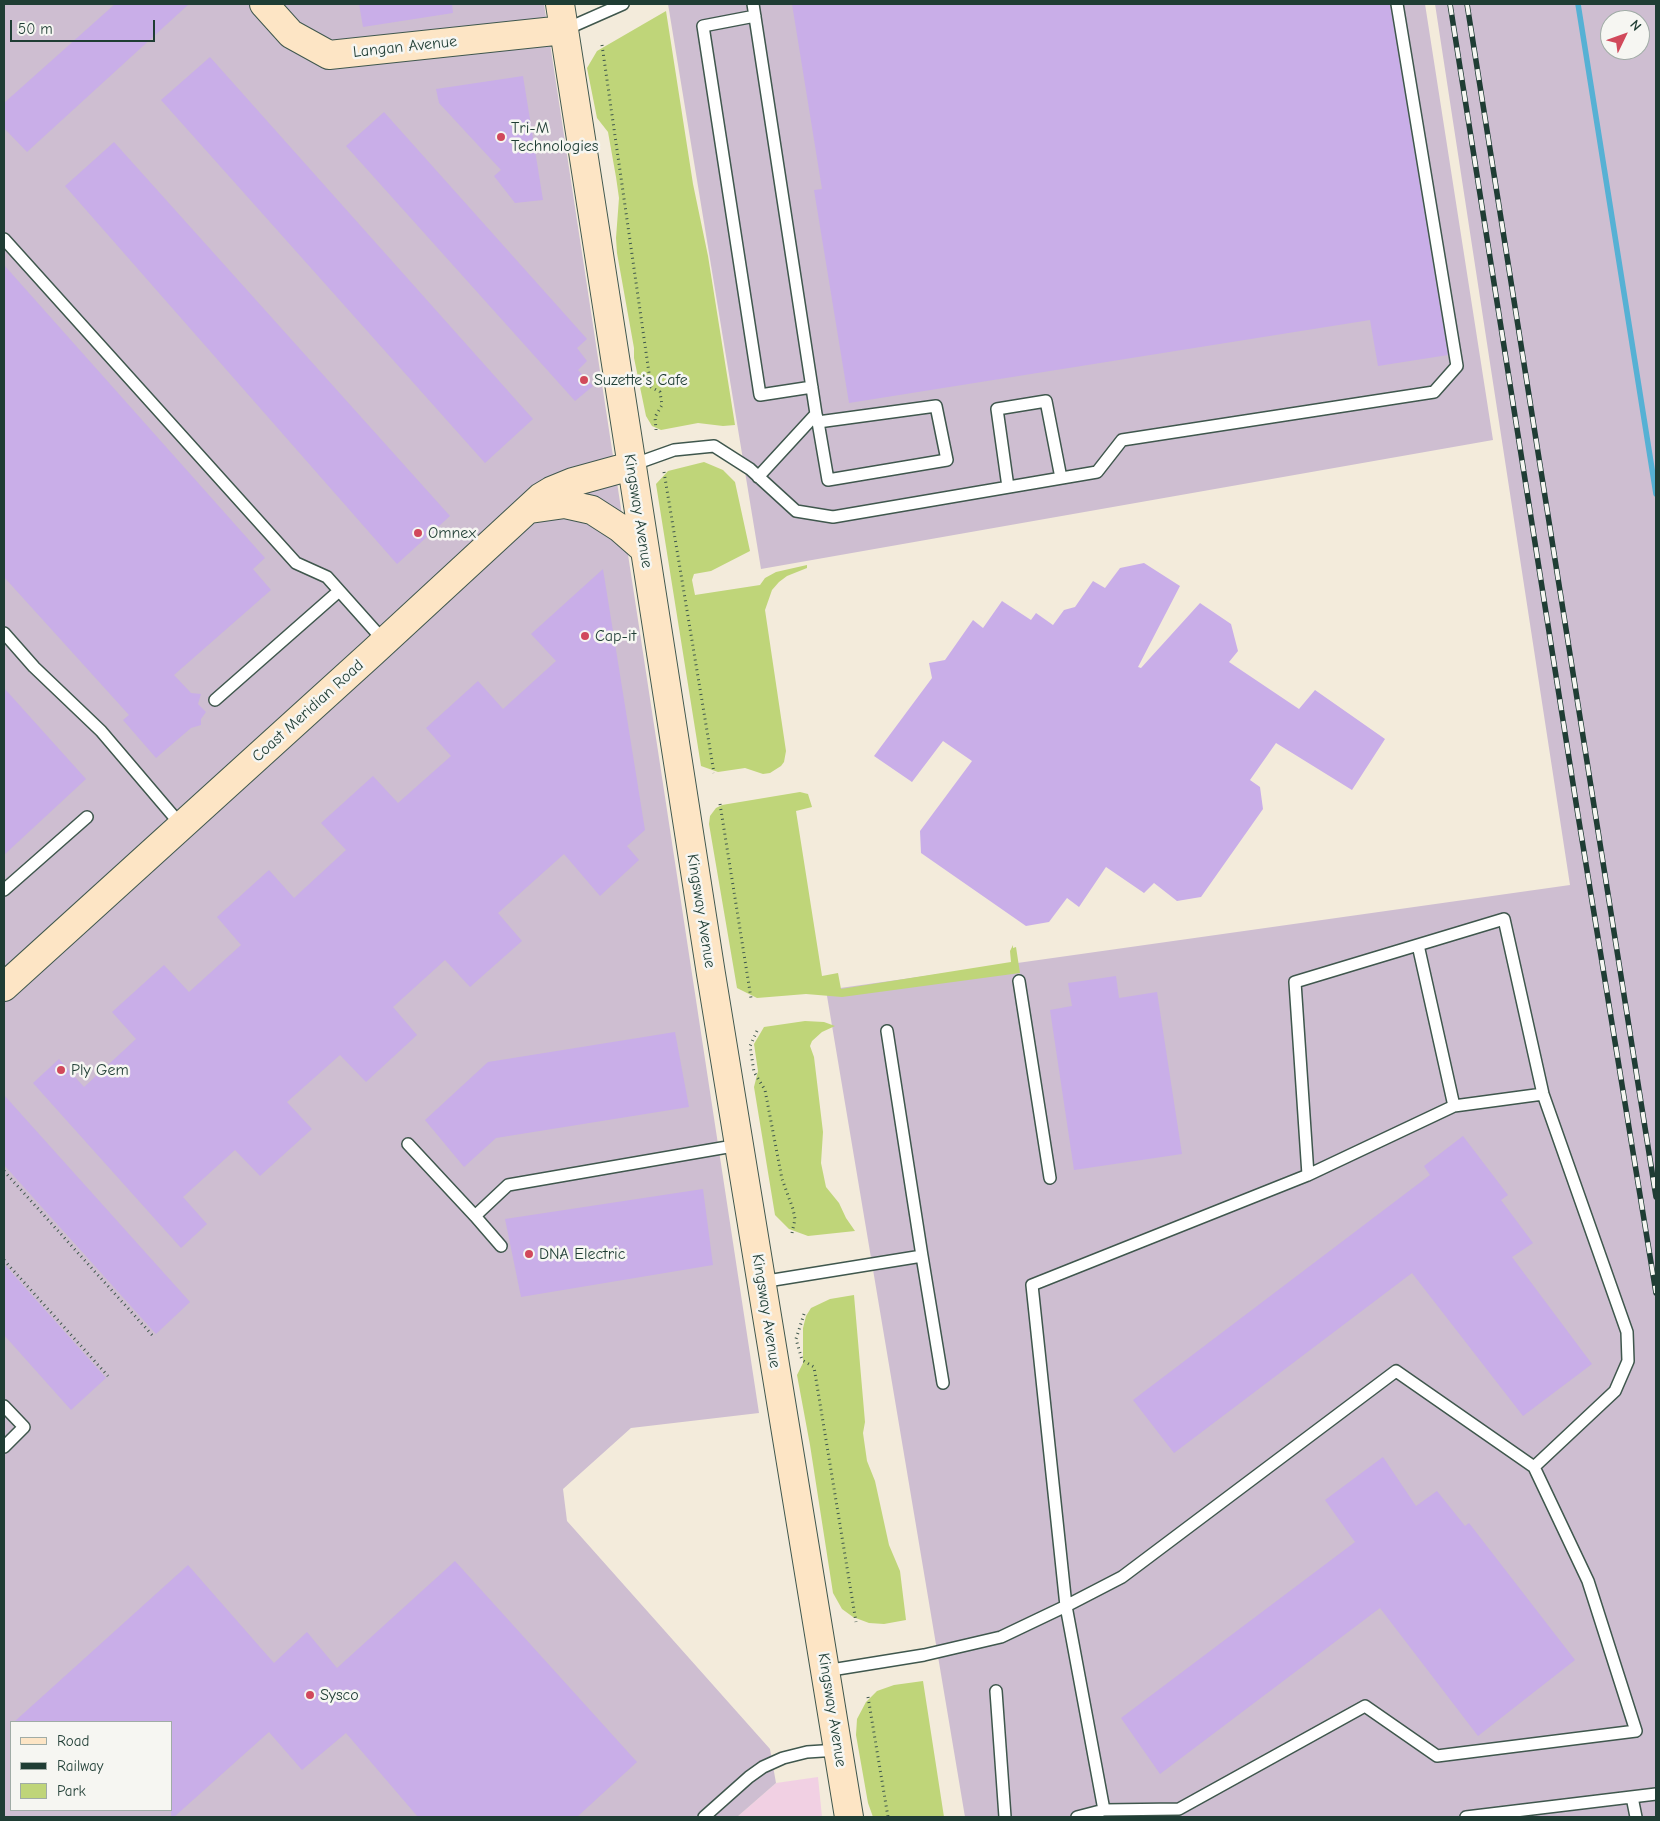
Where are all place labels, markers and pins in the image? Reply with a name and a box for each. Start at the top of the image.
place label: Tri-M Technologies [511,118,598,156]
marker: Tri-M Technologies [495,131,507,143]
place label: Suzette's Cafe [594,370,688,390]
marker: Suzette's Cafe [578,374,590,386]
place label: Omnex [428,523,476,543]
marker: Omnex [412,527,424,539]
place label: Cap-it [595,626,636,646]
marker: Cap-it [579,630,591,642]
place label: Ply Gem [71,1060,129,1080]
marker: Ply Gem [55,1064,67,1076]
place label: DNA Electric [539,1244,625,1264]
marker: DNA Electric [523,1248,535,1260]
place label: Sysco [320,1685,359,1705]
marker: Sysco [304,1689,316,1701]

